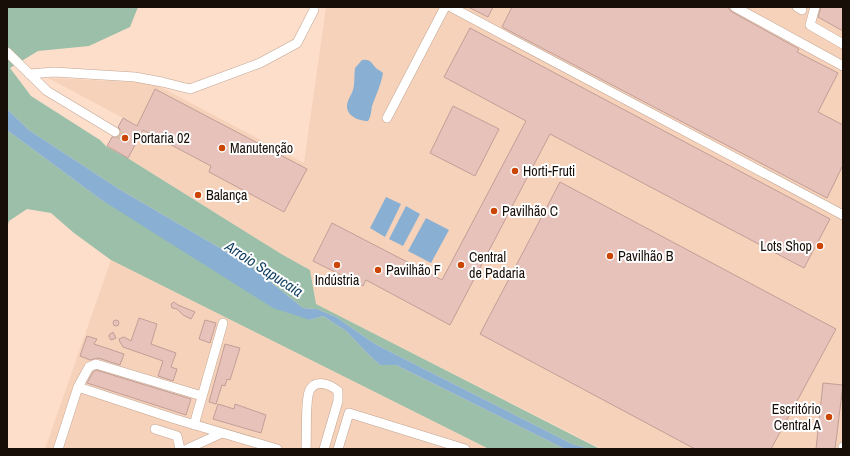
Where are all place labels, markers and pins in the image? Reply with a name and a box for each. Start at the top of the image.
place label: Portaria 02 [133,129,190,147]
marker: Portaria 02 [120,133,130,143]
place label: Manutenção [230,139,293,157]
marker: Manutenção [217,143,227,153]
place label: Horti-Fruti [523,162,575,180]
marker: Horti-Fruti [510,166,520,176]
place label: Balança [206,186,248,204]
marker: Balança [193,190,203,200]
place label: Pavilhão C [502,202,558,220]
marker: Pavilhão C [489,206,499,216]
place label: Lots Shop [760,237,812,255]
marker: Lots Shop [815,241,825,251]
place label: Pavilhão B [618,247,674,265]
place label: Central de Padaria [469,248,526,282]
marker: Pavilhão B [605,251,615,261]
marker: Indústria [332,260,342,270]
marker: Central de Padaria [456,260,466,270]
place label: Pavilhão F [386,261,441,279]
marker: Pavilhão F [373,265,383,275]
place label: Indústria [315,271,360,289]
place label: Escritório Central A [772,400,821,434]
marker: Escritório Central A [824,412,834,422]

